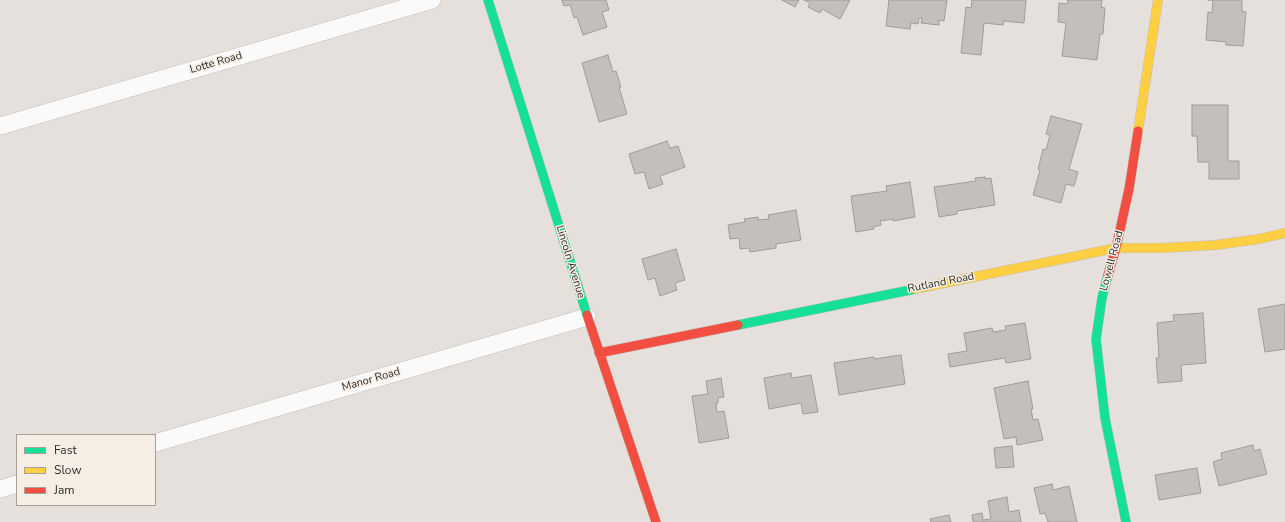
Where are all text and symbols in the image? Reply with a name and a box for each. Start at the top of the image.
street label: Lotte Road [188,49,244,77]
street label: Lincoln Avenue [553,224,587,300]
street label: Lowell Road [1098,229,1126,293]
street label: Rutland Road [907,270,975,296]
street label: Manor Road [340,365,402,395]
legend [16,434,156,506]
text: Fast [54,442,77,458]
text: Slow [54,462,82,478]
text: Jam [54,482,75,498]

